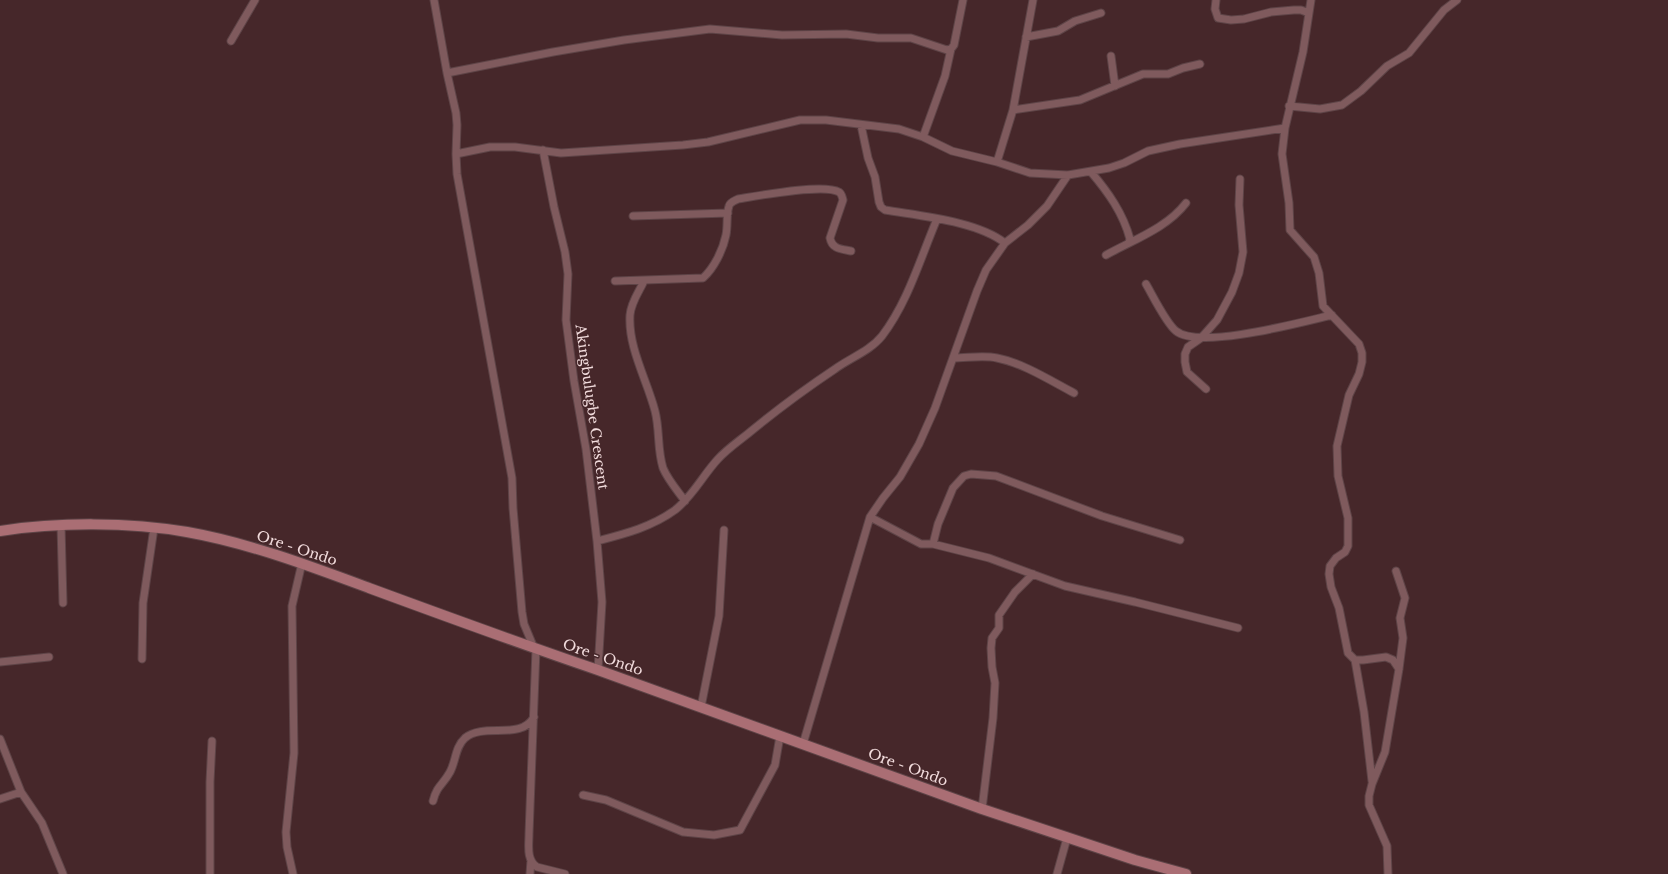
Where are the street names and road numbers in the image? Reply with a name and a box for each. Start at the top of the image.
street label: Akingbulugbe Crescent [571,322,613,492]
street label: Ore - Ondo [254,526,340,570]
street label: Ore - Ondo [560,635,646,679]
street label: Ore - Ondo [866,744,950,790]

